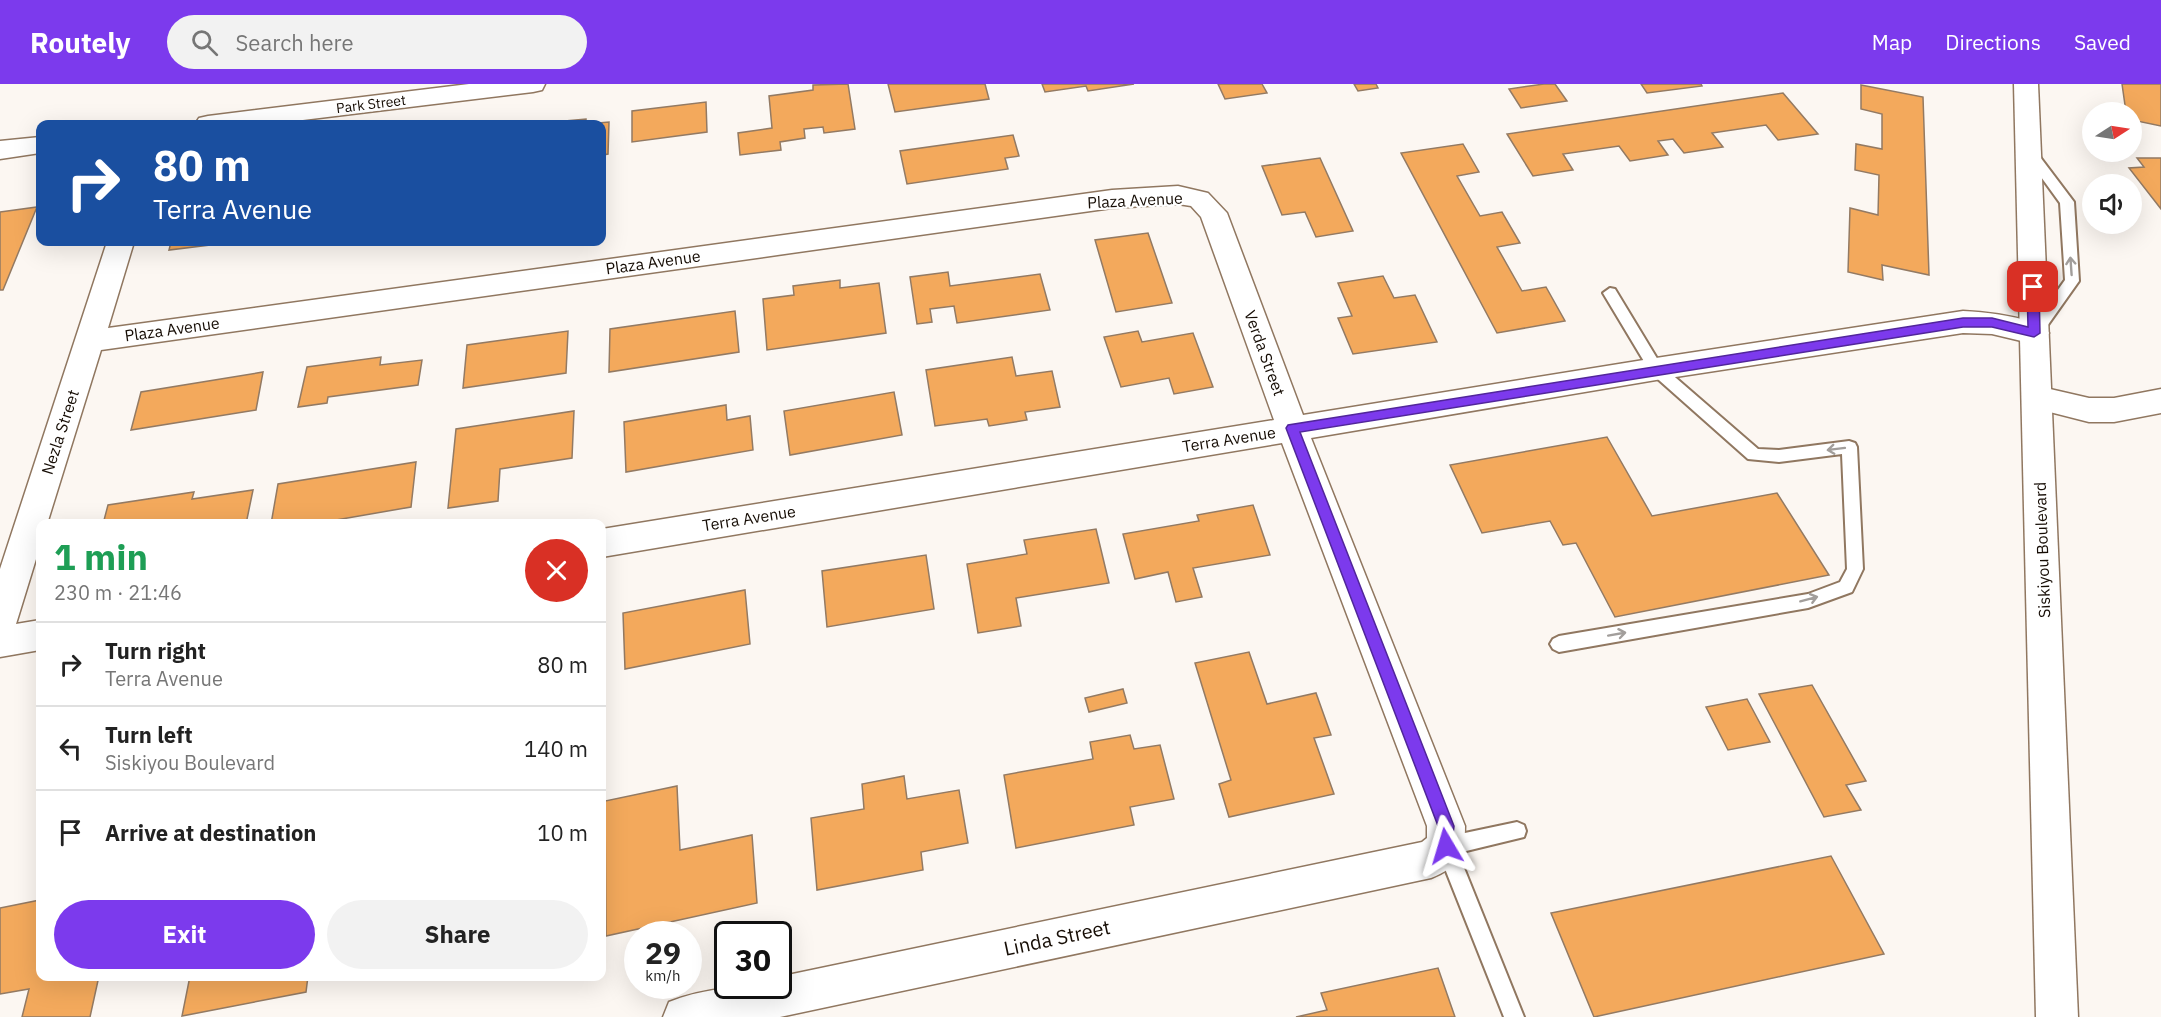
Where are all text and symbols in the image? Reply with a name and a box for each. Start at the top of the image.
search box [167,15,587,69]
text: Routely [30,24,131,61]
icon: search [188,26,221,59]
text: Search here [236,28,354,57]
text: Map [1872,28,1912,56]
text: Directions [1945,28,2041,56]
text: Saved [2074,28,2131,56]
street label: Park Street [335,91,407,117]
north arrow [2082,102,2142,162]
map controls [2082,102,2142,234]
text: 80 m [153,138,251,193]
icon: right [54,144,132,222]
button: sound [2082,174,2142,234]
street label: Plaza Avenue [1087,187,1184,212]
text: Terra Avenue [153,191,312,226]
street label: Plaza Avenue [604,245,702,279]
one-way arrow [2065,256,2076,276]
pin [2007,261,2058,312]
icon: arrive [2016,270,2049,303]
street label: Verda Street [1240,308,1290,398]
street label: Plaza Avenue [123,312,221,346]
street label: Nezla Street [37,387,83,477]
street label: Terra Avenue [1181,422,1277,456]
one-way arrow [1826,443,1846,454]
street label: Siskiyou Boulevard [2030,482,2054,618]
street label: Terra Avenue [701,501,797,535]
text: 1 min [54,533,148,580]
button: close [525,539,588,602]
text: 230 m · 21:46 [54,579,182,606]
one-way arrow [1799,593,1818,605]
one-way arrow [1607,628,1626,639]
text: Turn right [105,636,206,665]
icon: right [54,648,87,681]
text: 80 m [537,650,588,679]
text: Terra Avenue [105,665,223,692]
text: Turn left [105,720,193,749]
icon: left [54,732,87,765]
text: 140 m [524,734,588,763]
text: Siskiyou Boulevard [105,749,275,776]
position arrow [1414,814,1478,878]
icon: arrive [54,816,87,849]
text: Arrive at destination [105,818,316,847]
text: 10 m [537,818,588,847]
button: Exit [54,900,315,969]
button: Share [327,900,588,969]
street label: Linda Street [1001,913,1113,962]
speed limit sign: 30 [714,921,792,999]
text: 29 [645,933,681,972]
text: km/h [645,966,681,985]

